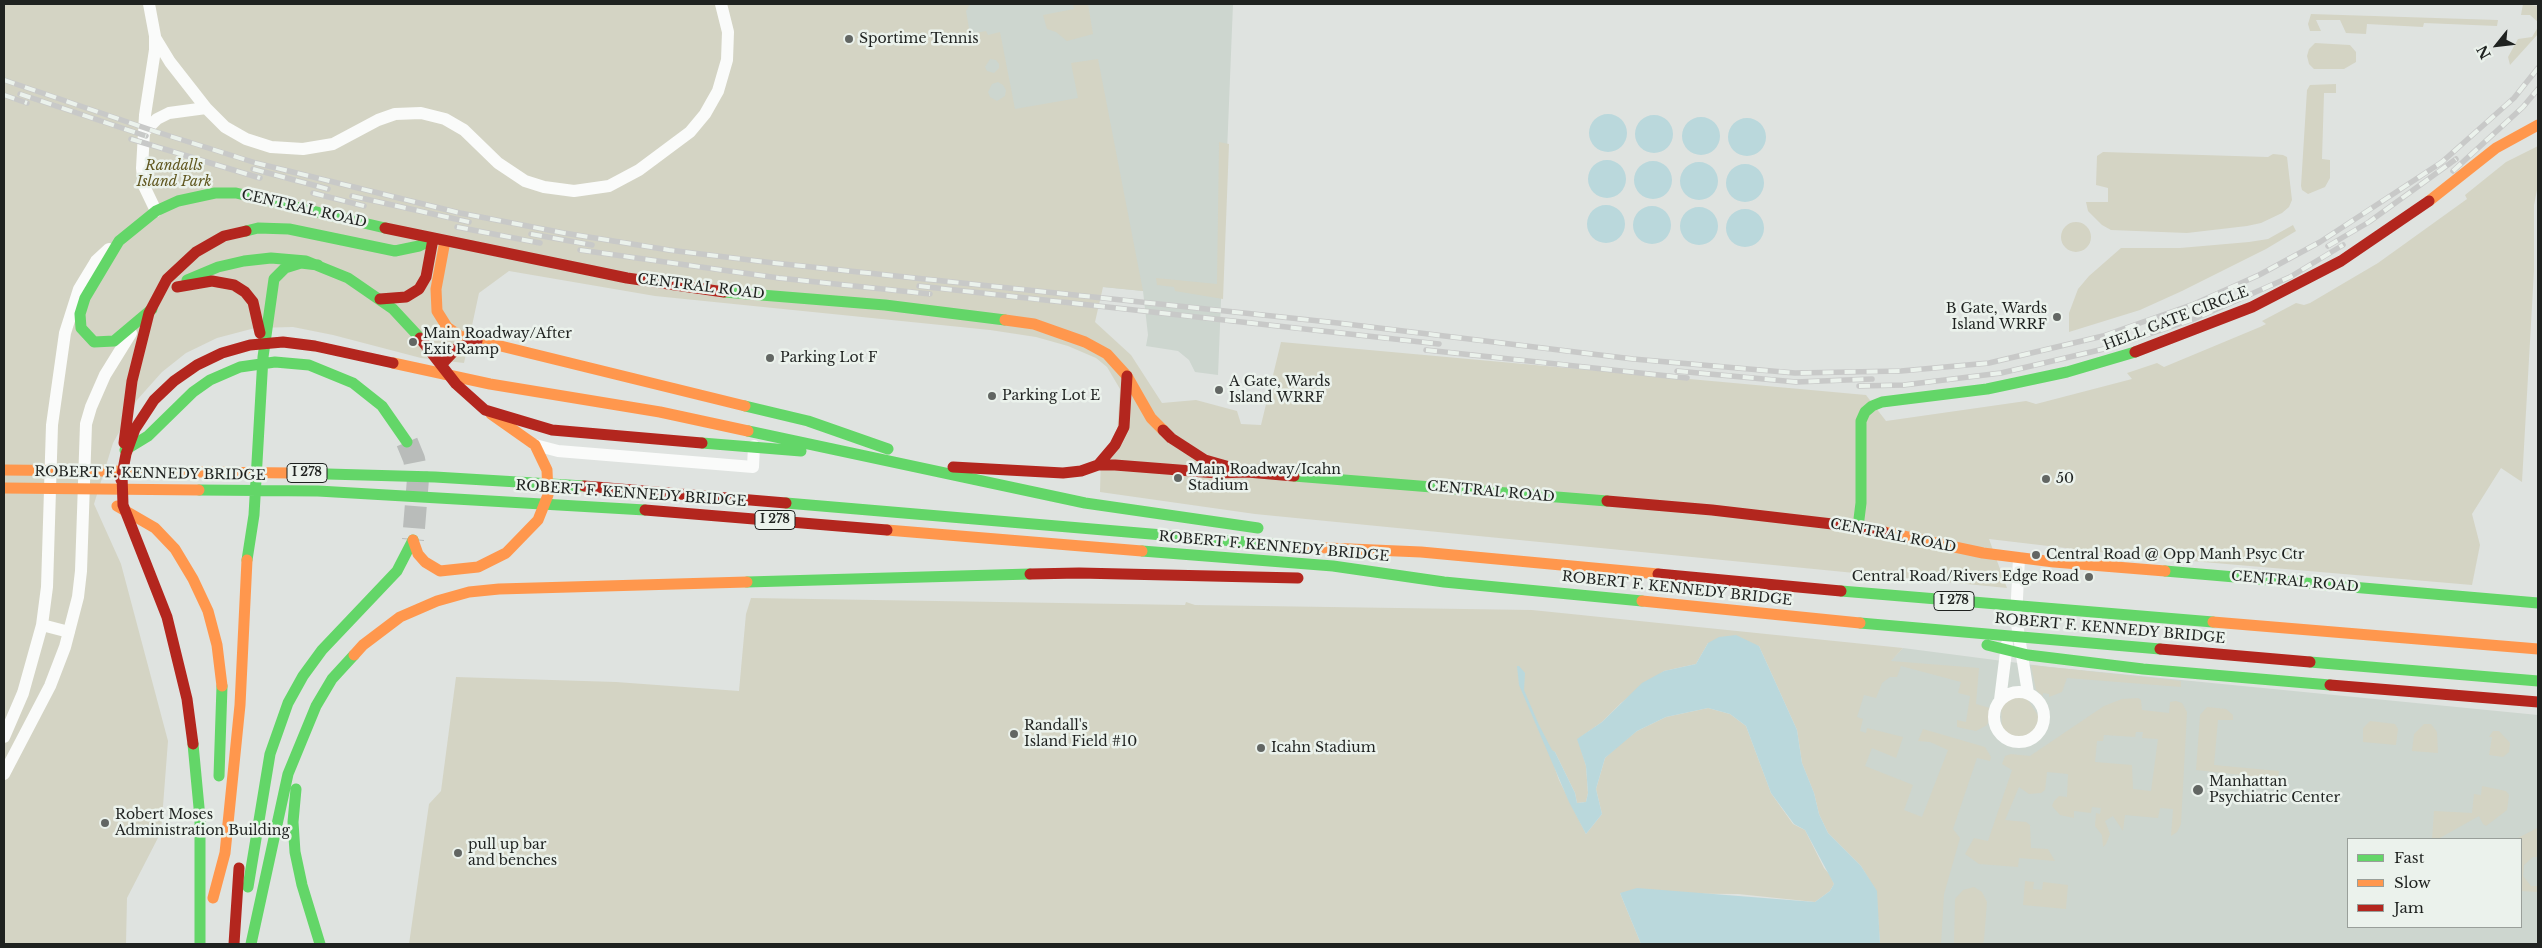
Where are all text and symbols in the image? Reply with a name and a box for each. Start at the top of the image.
north arrow [2472,20,2522,70]
place label: Sportime Tennis [859,31,979,47]
marker: Sportime Tennis [843,33,855,45]
text: N [2473,42,2495,62]
park label: Randalls Island Park [137,158,211,190]
street label: CENTRAL ROAD [240,186,368,232]
street label: CENTRAL ROAD [636,271,766,303]
street label: HELL GATE CIRCLE [2101,284,2251,354]
place label: B Gate, Wards Island WRRF [1946,301,2047,334]
marker: B Gate, Wards Island WRRF [2051,311,2063,323]
place label: Main Roadway/After Exit Ramp [423,326,572,358]
marker: Main Roadway/After Exit Ramp [407,336,419,348]
place label: Parking Lot F [780,350,877,366]
marker: Parking Lot F [764,352,776,364]
place label: A Gate, Wards Island WRRF [1229,374,1330,407]
marker: A Gate, Wards Island WRRF [1213,384,1225,396]
place label: Parking Lot E [1002,388,1100,404]
marker: Parking Lot E [986,390,998,402]
place label: Main Roadway/Icahn Stadium [1188,462,1341,494]
road number: I 278 [287,463,327,482]
street label: ROBERT F. KENNEDY BRIDGE [34,464,266,484]
place label: 50 [2056,471,2074,487]
marker: Main Roadway/Icahn Stadium [1172,472,1184,484]
marker: 50 [2040,473,2052,485]
street label: ROBERT F. KENNEDY BRIDGE [515,478,747,510]
street label: CENTRAL ROAD [1426,478,1556,506]
road number: I 278 [755,510,795,530]
street label: CENTRAL ROAD [1829,516,1957,556]
street label: ROBERT F. KENNEDY BRIDGE [1158,529,1390,565]
place label: Central Road @ Opp Manh Psyc Ctr [2046,547,2304,563]
marker: Central Road @ Opp Manh Psyc Ctr [2030,549,2042,561]
street label: CENTRAL ROAD [2230,568,2360,596]
street label: ROBERT F. KENNEDY BRIDGE [1561,569,1793,609]
place label: Central Road/Rivers Edge Road [1852,569,2079,585]
marker: Central Road/Rivers Edge Road [2083,571,2095,583]
road number: I 278 [1934,592,1974,610]
street label: ROBERT F. KENNEDY BRIDGE [1994,611,2226,647]
place label: Randall's Island Field #10 [1024,718,1137,750]
marker: Randall's Island Field #10 [1008,728,1020,740]
place label: Icahn Stadium [1271,740,1376,756]
marker: Icahn Stadium [1255,742,1267,754]
place label: Manhattan Psychiatric Center [2209,774,2340,806]
marker: Manhattan Psychiatric Center [2191,783,2205,797]
place label: Robert Moses Administration Building [115,807,290,840]
marker: Robert Moses Administration Building [99,817,111,829]
place label: pull up bar and benches [468,837,557,870]
legend [2347,838,2522,928]
marker: pull up bar and benches [452,847,464,859]
text: Fast [2394,848,2424,867]
text: Slow [2394,873,2431,892]
text: Jam [2394,898,2424,917]

